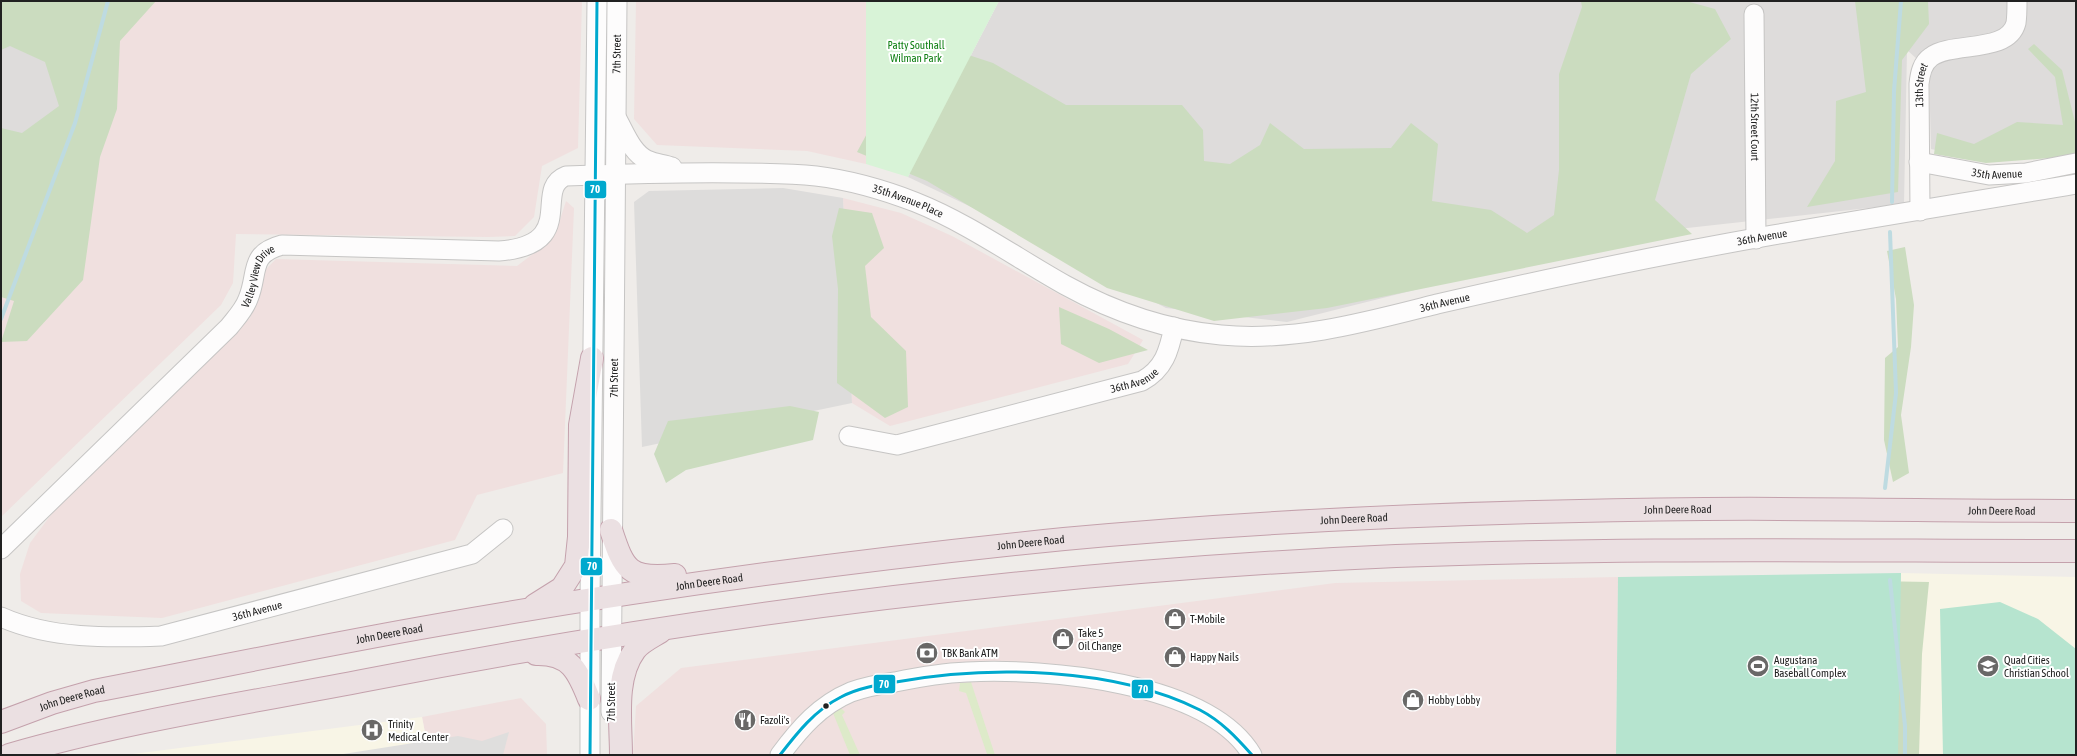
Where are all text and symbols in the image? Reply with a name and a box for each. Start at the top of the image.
street label: 7th Street [610,34,623,74]
park label: Patty Southall Wilman Park [887,39,945,64]
street label: 13th Street [1913,61,1930,107]
street label: 12th Street Court [1749,93,1761,161]
street label: 35th Avenue [1971,166,2023,181]
line badge: 70 [584,180,607,199]
street label: 35th Avenue Place [871,182,945,220]
text: 70 [590,183,600,195]
street label: 36th Avenue [1736,227,1788,247]
street label: Valley View Drive [239,242,276,310]
street label: 36th Avenue [1419,291,1471,314]
street label: 7th Street [608,358,620,398]
street label: 36th Avenue [1109,366,1161,395]
street label: John Deere Road [1644,503,1712,516]
street label: John Deere Road [1968,504,2036,517]
street label: John Deere Road [1320,511,1388,526]
street label: John Deere Road [996,533,1065,552]
line badge: 70 [580,557,603,576]
text: 70 [587,560,597,572]
street label: John Deere Road [675,571,744,593]
street label: 36th Avenue [231,598,283,623]
shop icon: T-Mobile [1162,606,1188,632]
place label: T-Mobile [1190,613,1225,625]
street label: John Deere Road [355,622,424,646]
shop icon: Take 5 Oil Change [1050,626,1076,652]
place label: Take 5 Oil Change [1078,627,1122,652]
bank icon: TBK Bank ATM [914,640,940,666]
shop icon: Happy Nails [1162,644,1188,670]
place label: TBK Bank ATM [942,647,998,659]
place label: Happy Nails [1190,651,1239,663]
sports icon: Augustana Baseball Complex [1745,653,1771,679]
school or university icon: Quad Cities Christian School [1975,653,2001,679]
place label: Augustana Baseball Complex [1774,654,1847,679]
place label: Quad Cities Christian School [2004,654,2069,679]
line badge: 70 [873,674,896,694]
text: 70 [879,678,889,690]
line badge: 70 [1131,679,1154,699]
street label: 7th Street [605,682,617,722]
street label: John Deere Road [37,683,106,713]
text: 70 [1138,683,1148,695]
shop icon: Hobby Lobby [1400,687,1426,713]
place label: Hobby Lobby [1428,694,1481,706]
unlabelled marker [821,701,831,711]
restaurant icon: Fazoli's [732,707,758,733]
place label: Fazoli's [760,714,790,726]
hospital icon: Trinity Medical Center [359,717,385,743]
place label: Trinity Medical Center [388,718,449,743]

